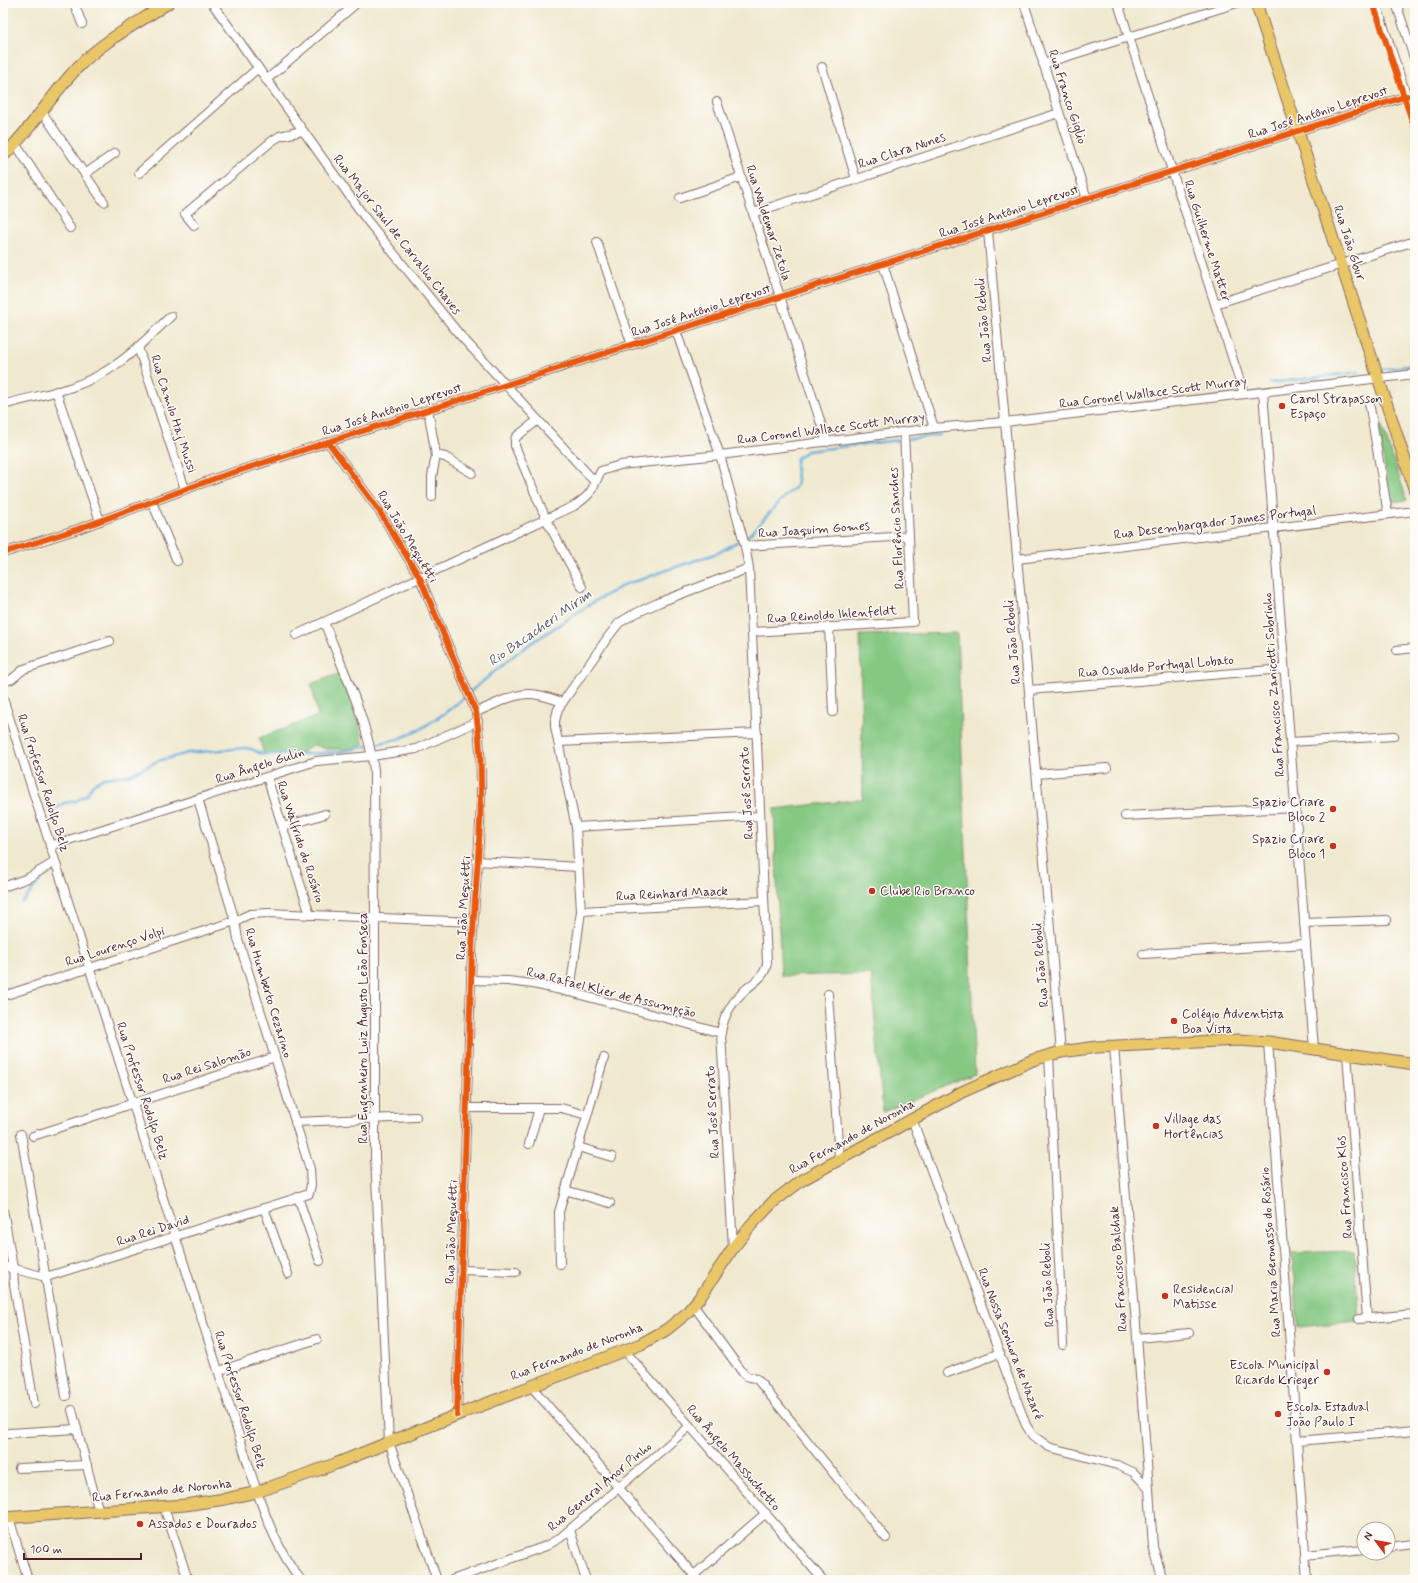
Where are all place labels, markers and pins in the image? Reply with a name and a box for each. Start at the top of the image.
place label: Carol Strapasson Espaço [1290,391,1383,423]
marker: Carol Strapasson Espaço [1277,401,1287,411]
place label: Spazio Criare Bloco 2 [1252,794,1326,826]
marker: Spazio Criare Bloco 2 [1328,804,1338,814]
place label: Spazio Criare Bloco 1 [1252,831,1325,863]
marker: Spazio Criare Bloco 1 [1328,841,1338,851]
place label: Clube Rio Branco [880,883,975,900]
marker: Clube Rio Branco [867,886,877,896]
place label: Colégio Adventista Boa Vista [1182,1006,1284,1038]
marker: Colégio Adventista Boa Vista [1169,1016,1179,1026]
place label: Village das Hortências [1164,1111,1223,1143]
marker: Village das Hortências [1151,1121,1161,1131]
place label: Residencial Matisse [1173,1281,1234,1313]
marker: Residencial Matisse [1160,1291,1170,1301]
place label: Escola Municipal Ricardo Krieger [1229,1357,1320,1389]
marker: Escola Municipal Ricardo Krieger [1322,1367,1332,1377]
place label: Escola Estadual João Paulo I [1286,1399,1369,1431]
marker: Escola Estadual João Paulo I [1273,1409,1283,1419]
place label: Assados e Dourados [148,1516,257,1533]
marker: Assados e Dourados [135,1519,145,1529]

